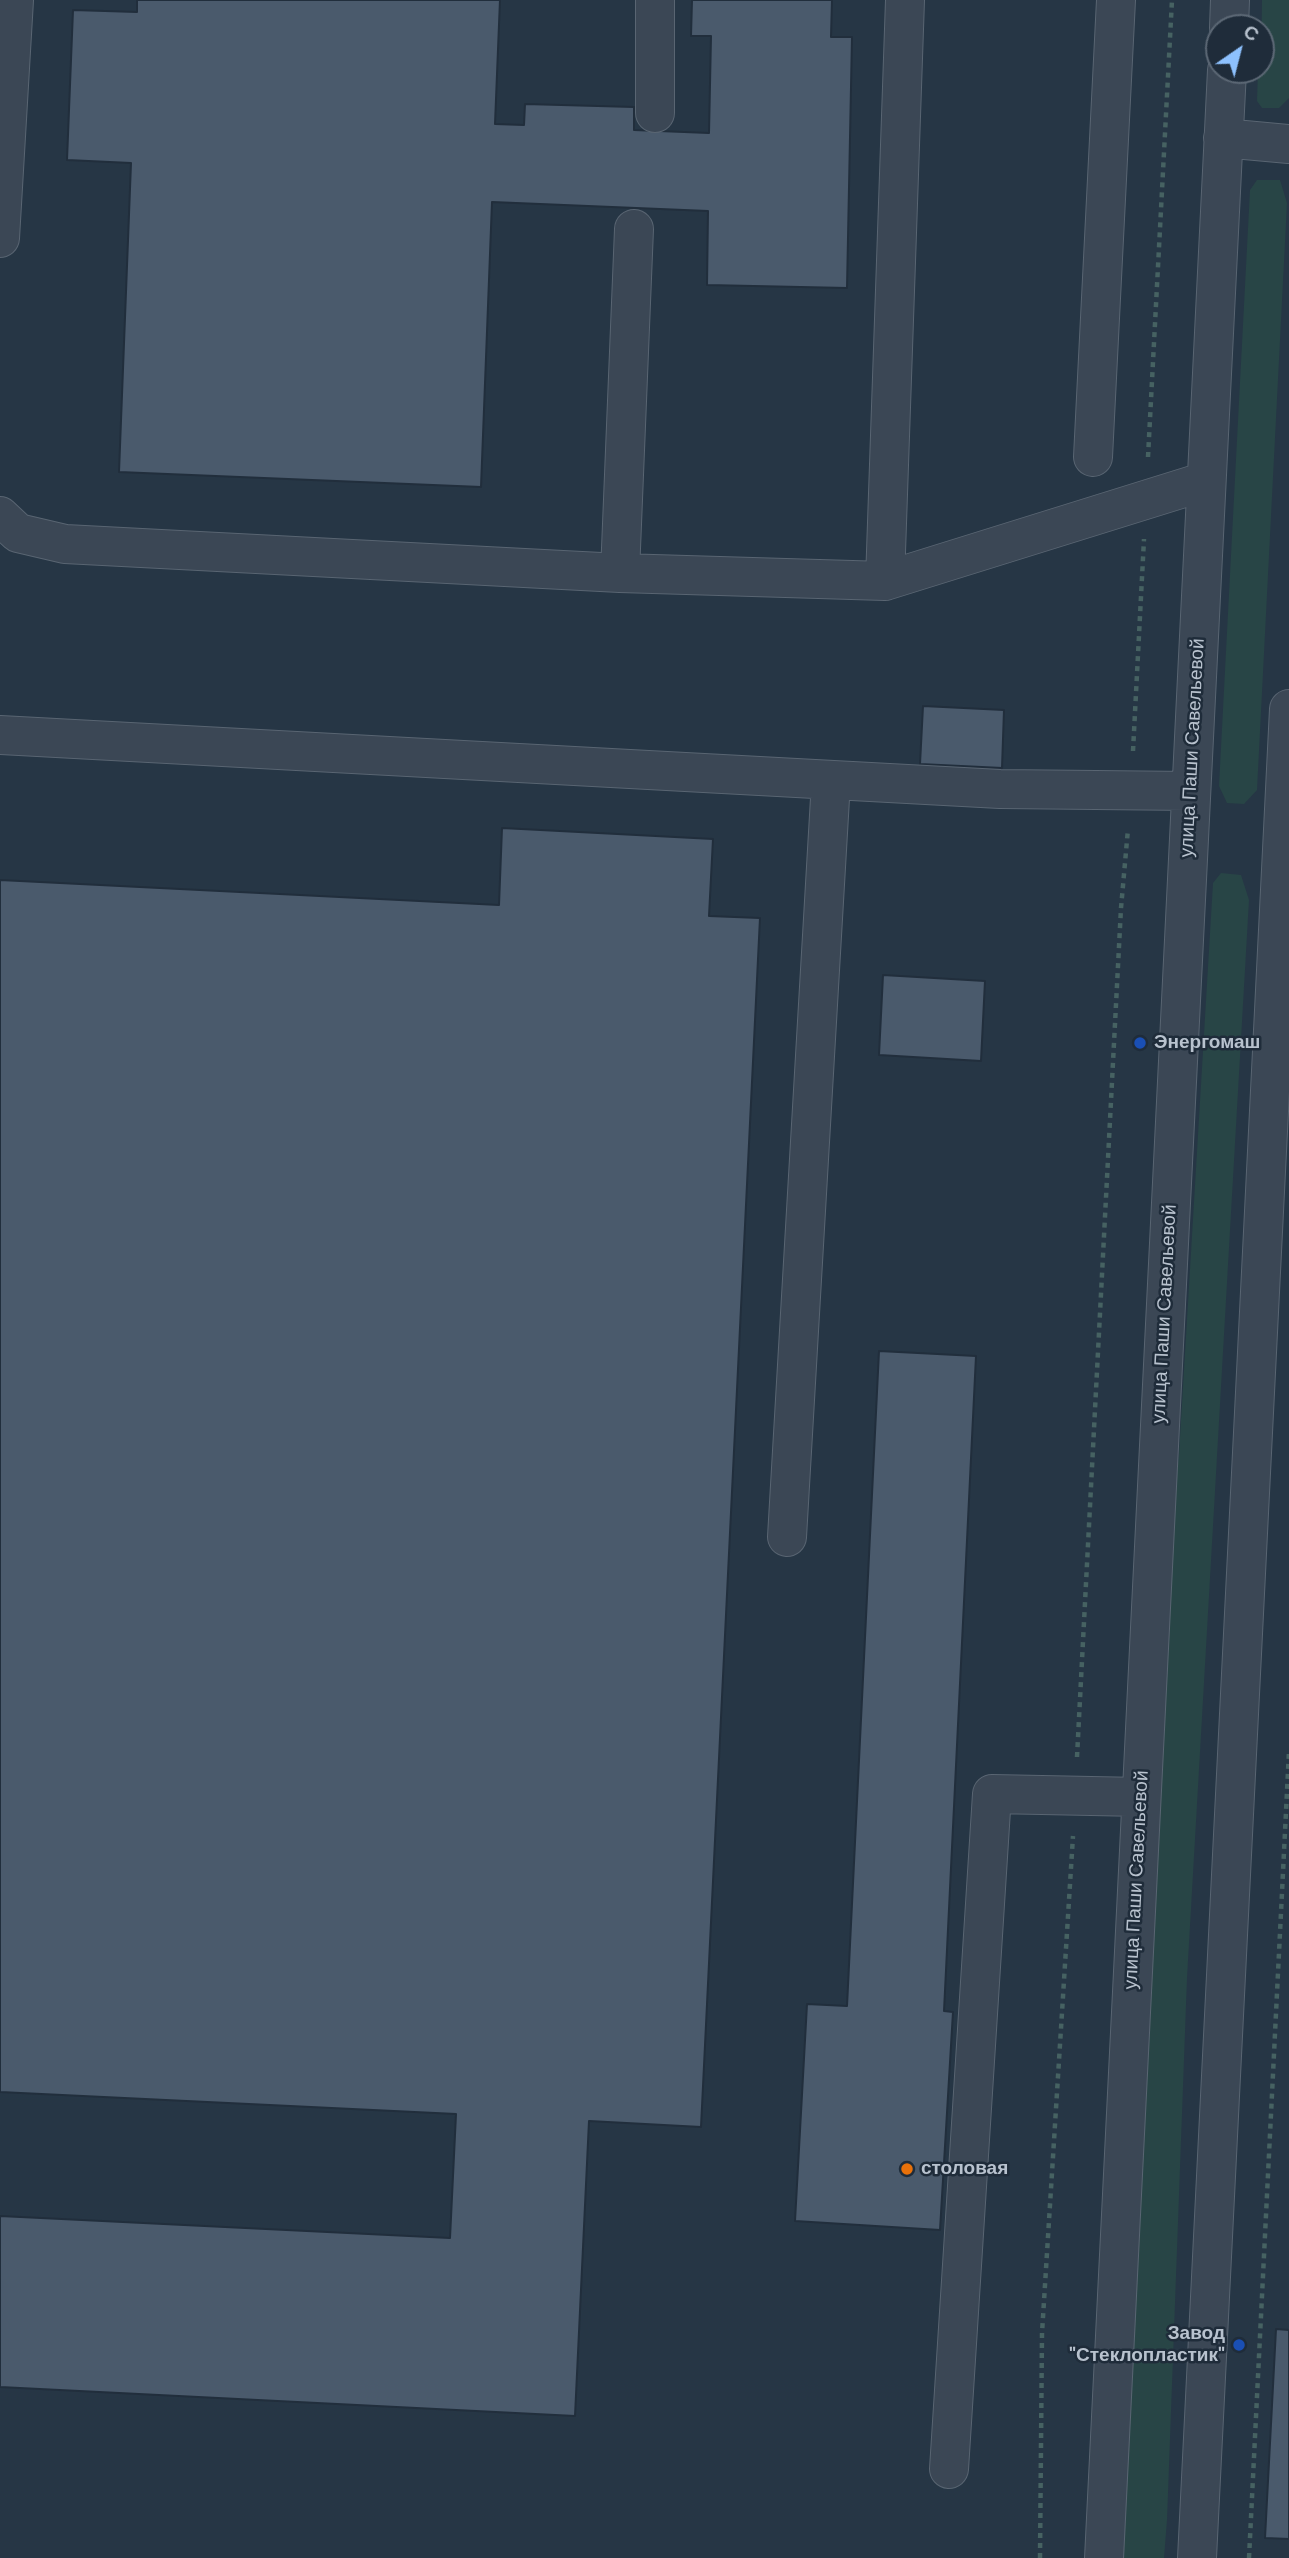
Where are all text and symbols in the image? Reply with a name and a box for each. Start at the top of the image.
north arrow [1205,14,1275,84]
text: С [1238,19,1264,47]
street label: улица Паши Савельевой [1176,638,1210,858]
place label: Энергомаш [1154,1032,1260,1054]
marker: Энергомаш [1132,1035,1148,1051]
street label: улица Паши Савельевой [1148,1204,1182,1424]
street label: улица Паши Савельевой [1120,1770,1154,1990]
place label: столовая [921,2158,1008,2180]
marker: столовая [899,2161,915,2177]
place label: Завод "Стеклопластик" [1069,2323,1225,2367]
marker: Завод "Стеклопластик" [1231,2337,1247,2353]

